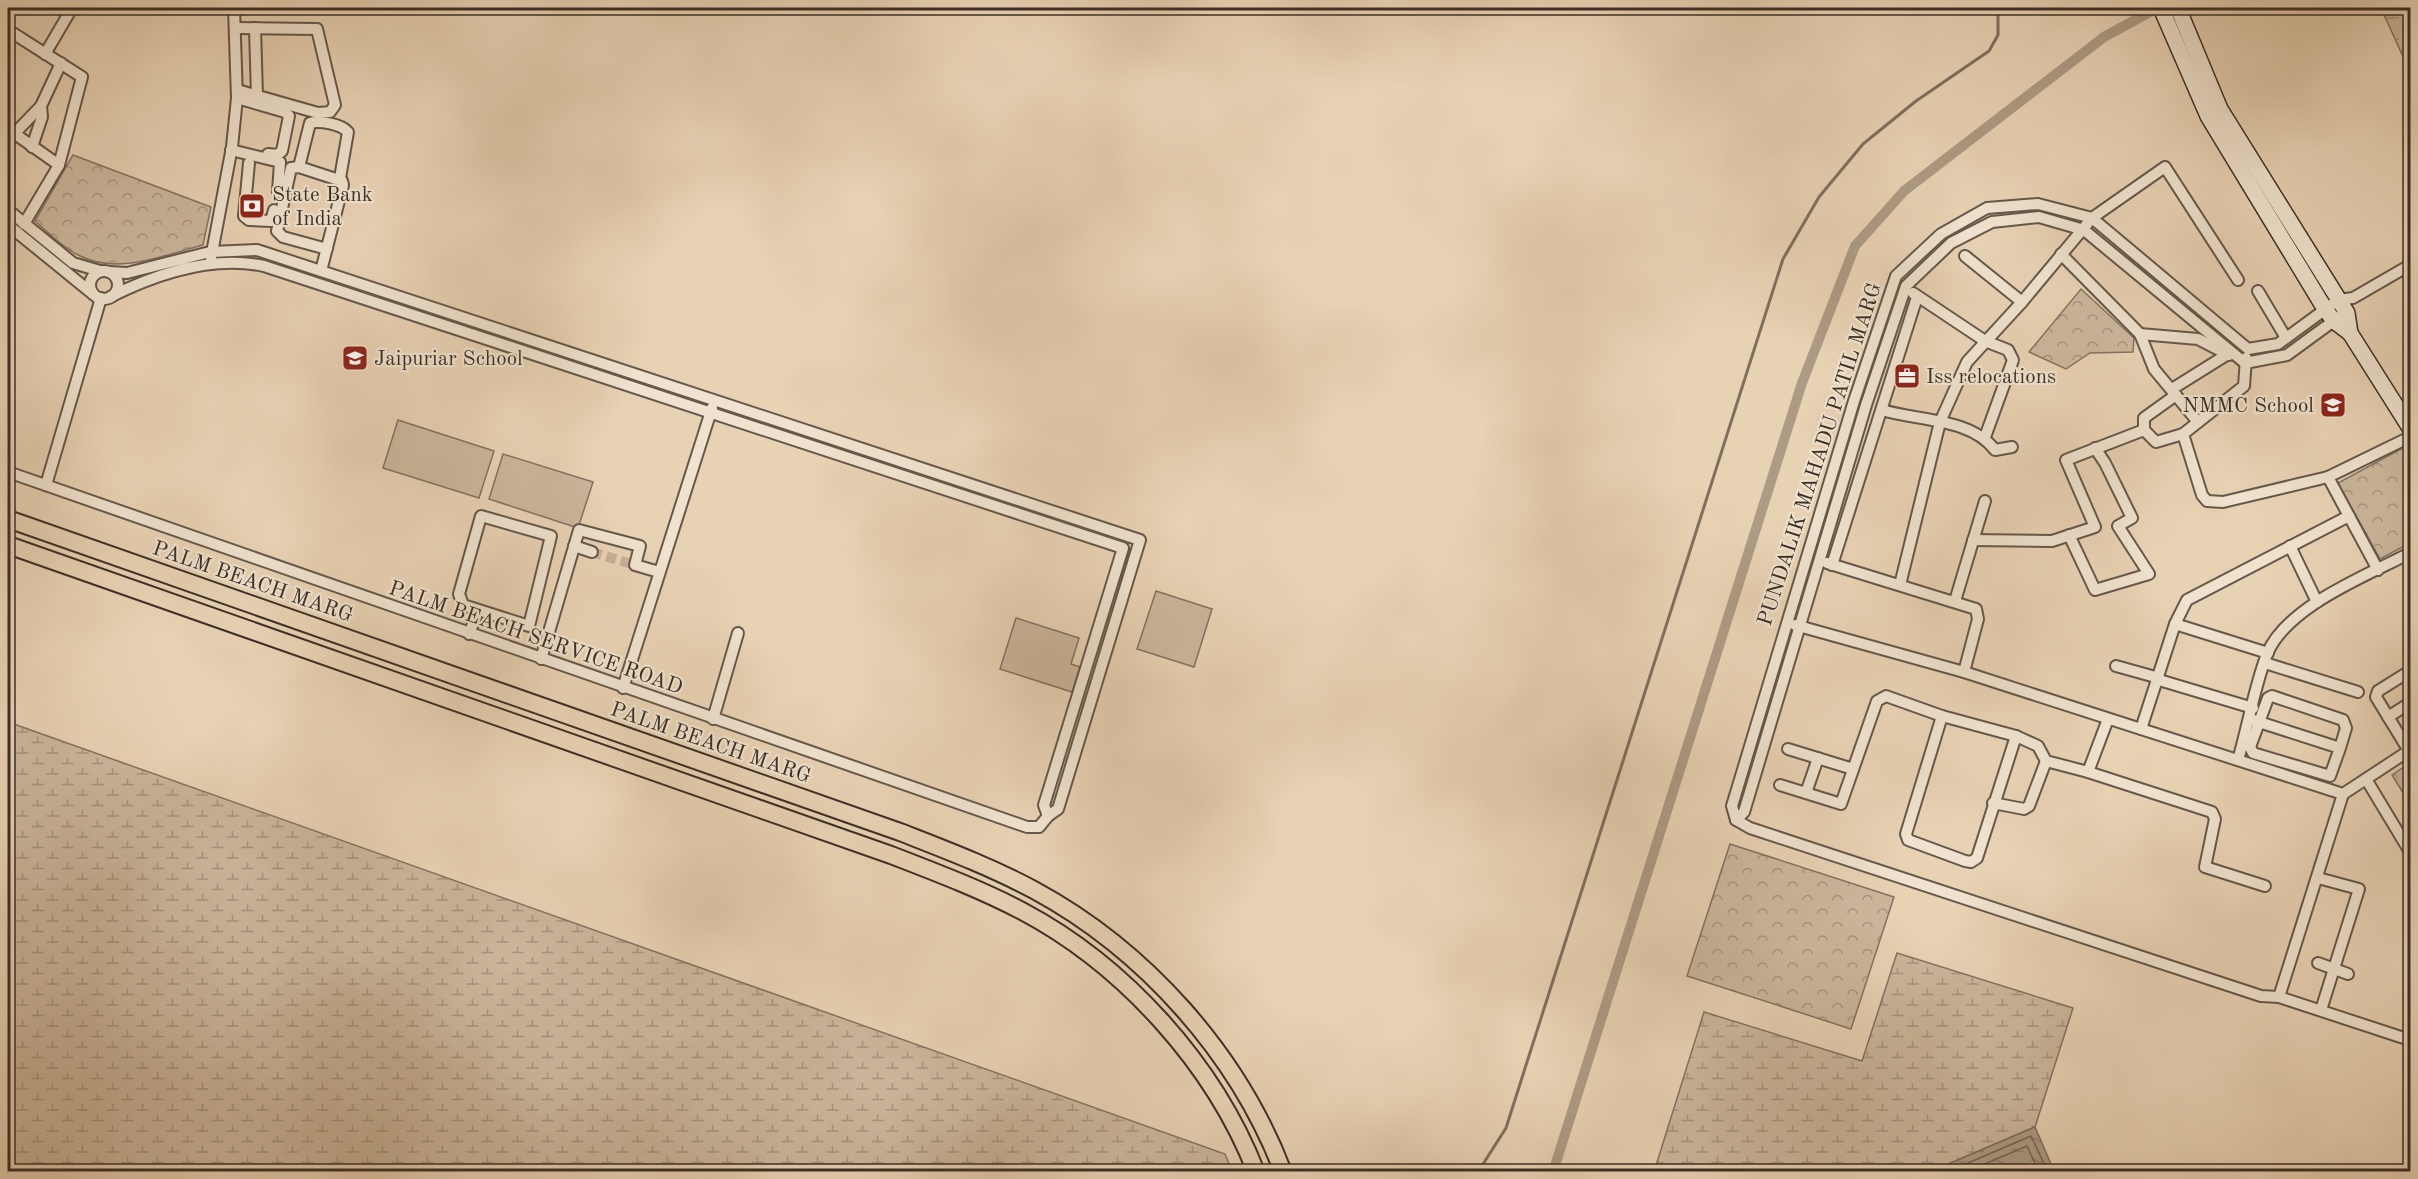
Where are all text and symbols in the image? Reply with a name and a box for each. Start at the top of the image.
place label: State Bank of India [272,185,373,230]
bank icon: State Bank of India [237,191,267,221]
street label: PUNDALIK MAHADU PATIL MARG [1755,280,1886,629]
school or university icon: Jaipuriar School [340,343,370,373]
place label: Jaipuriar School [374,349,523,370]
office icon: Iss relocations [1892,361,1922,391]
place label: Iss relocations [1926,367,2056,388]
school or university icon: NMMC School [2318,390,2348,420]
place label: NMMC School [2183,396,2314,417]
street label: PALM BEACH MARG [149,538,356,627]
street label: PALM BEACH SERVICE ROAD [386,578,685,699]
street label: PALM BEACH MARG [607,699,814,788]

